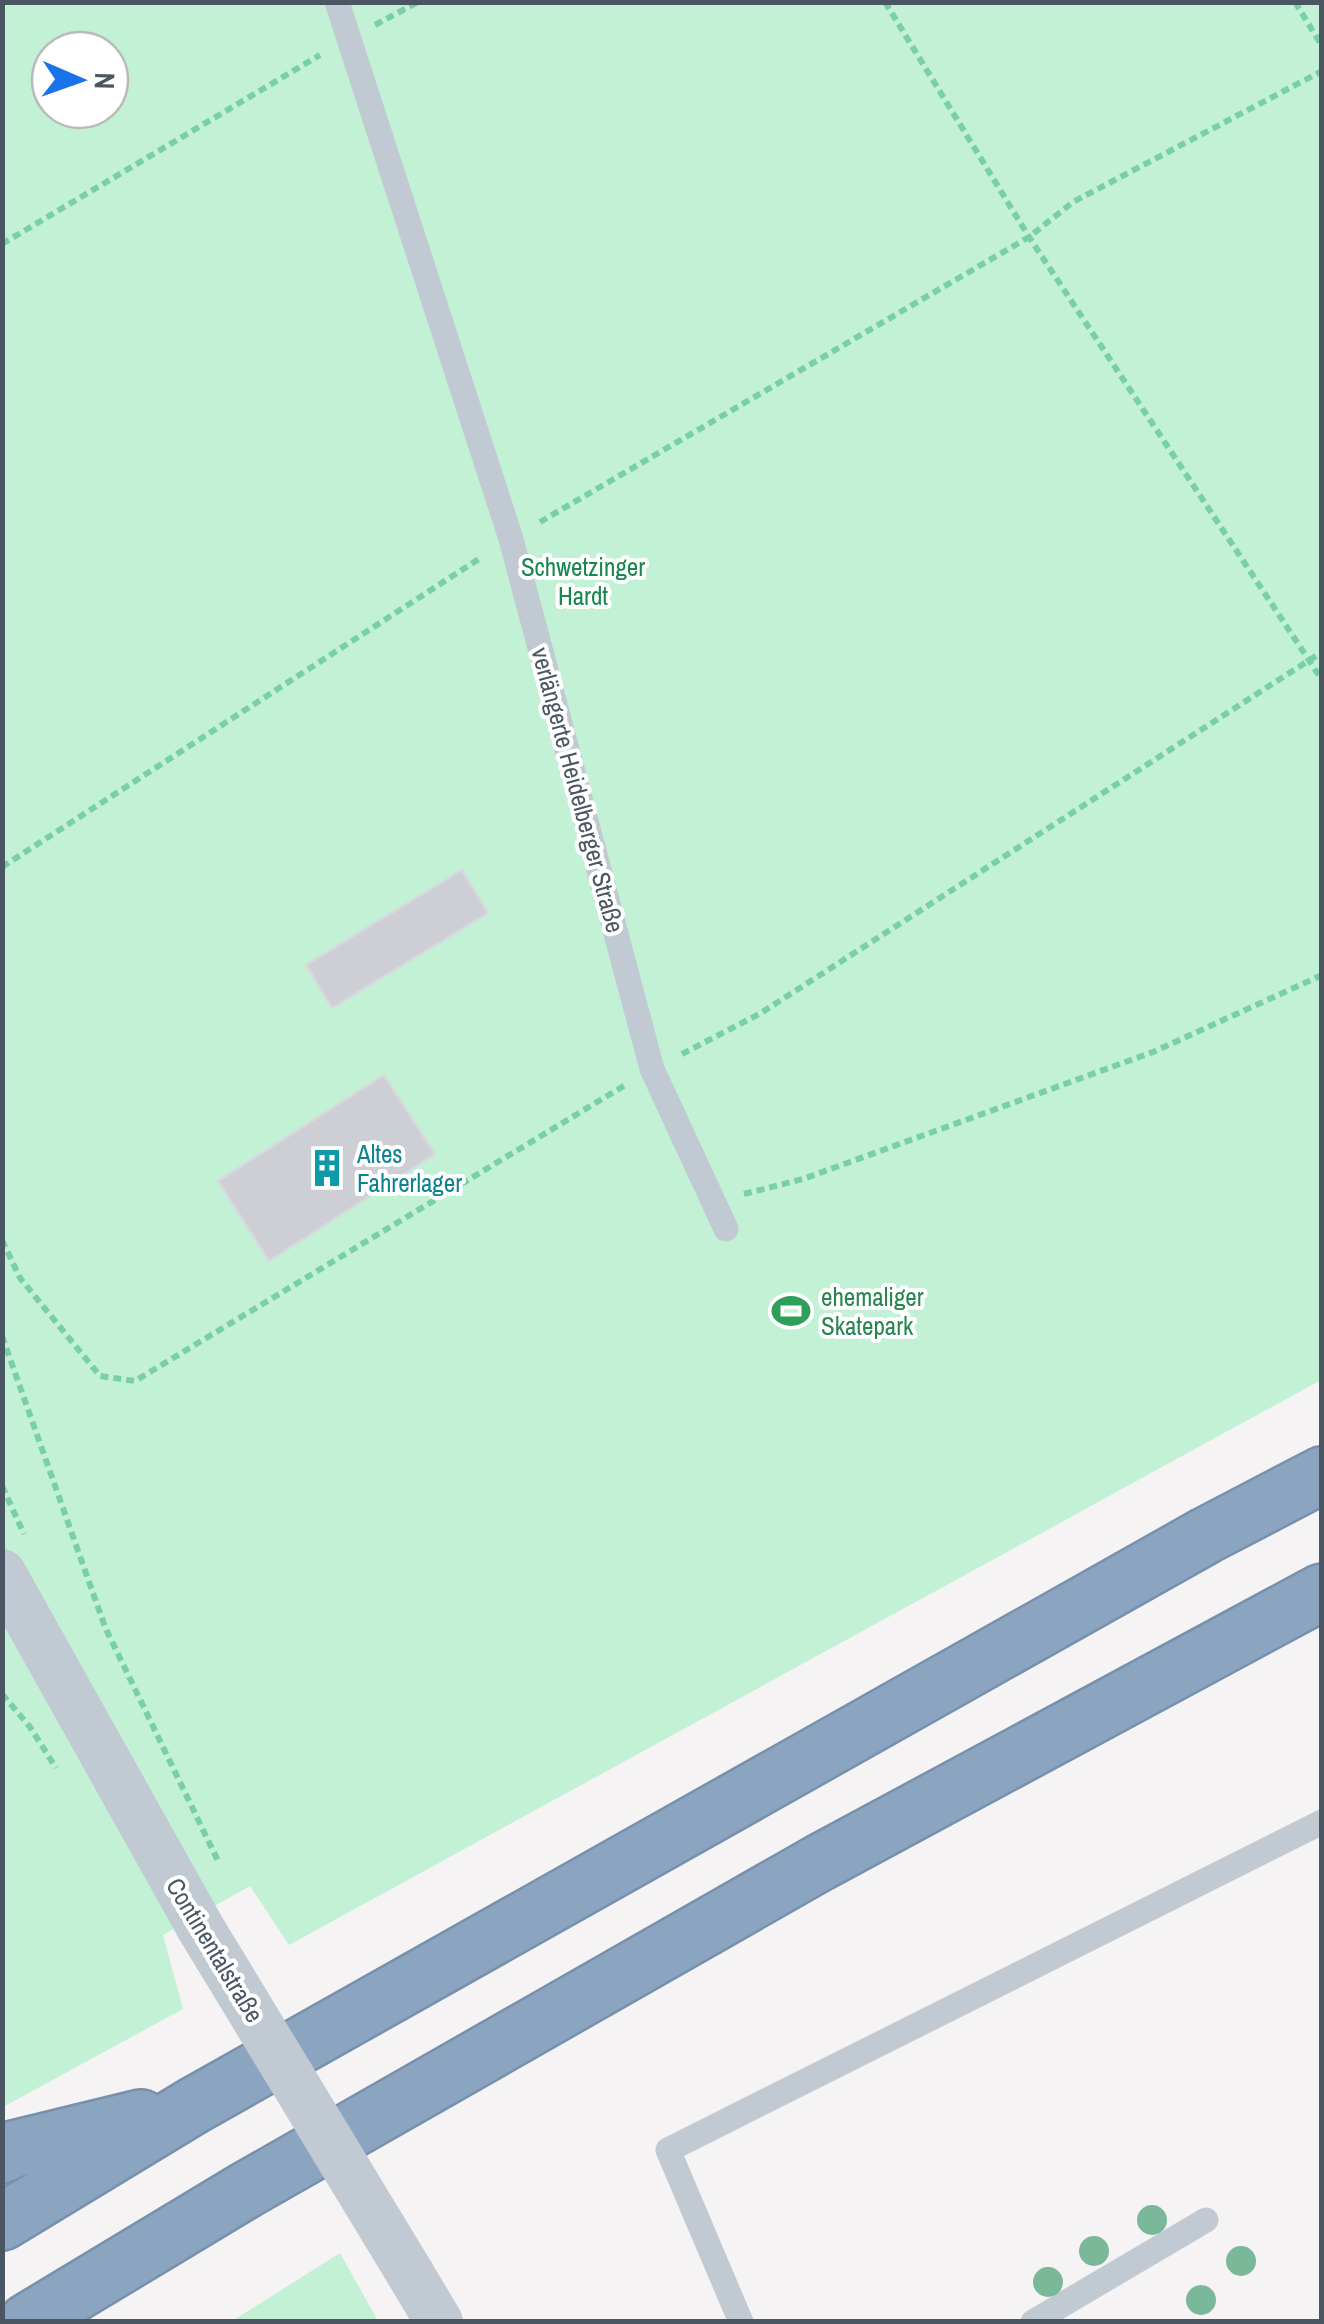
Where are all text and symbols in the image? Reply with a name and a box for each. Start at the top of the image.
north arrow [30,30,130,130]
text: N [86,72,124,90]
park label: Schwetzinger Hardt [521,550,645,613]
street label: verlängerte Heidelberger Straße [524,644,632,936]
place label: Altes Fahrerlager [356,1137,462,1200]
building icon: Altes Fahrerlager [306,1147,348,1189]
place label: ehemaliger Skatepark [821,1280,924,1343]
sports icon: ehemaliger Skatepark [770,1290,812,1332]
street label: Continentalstraße [158,1871,272,2029]

